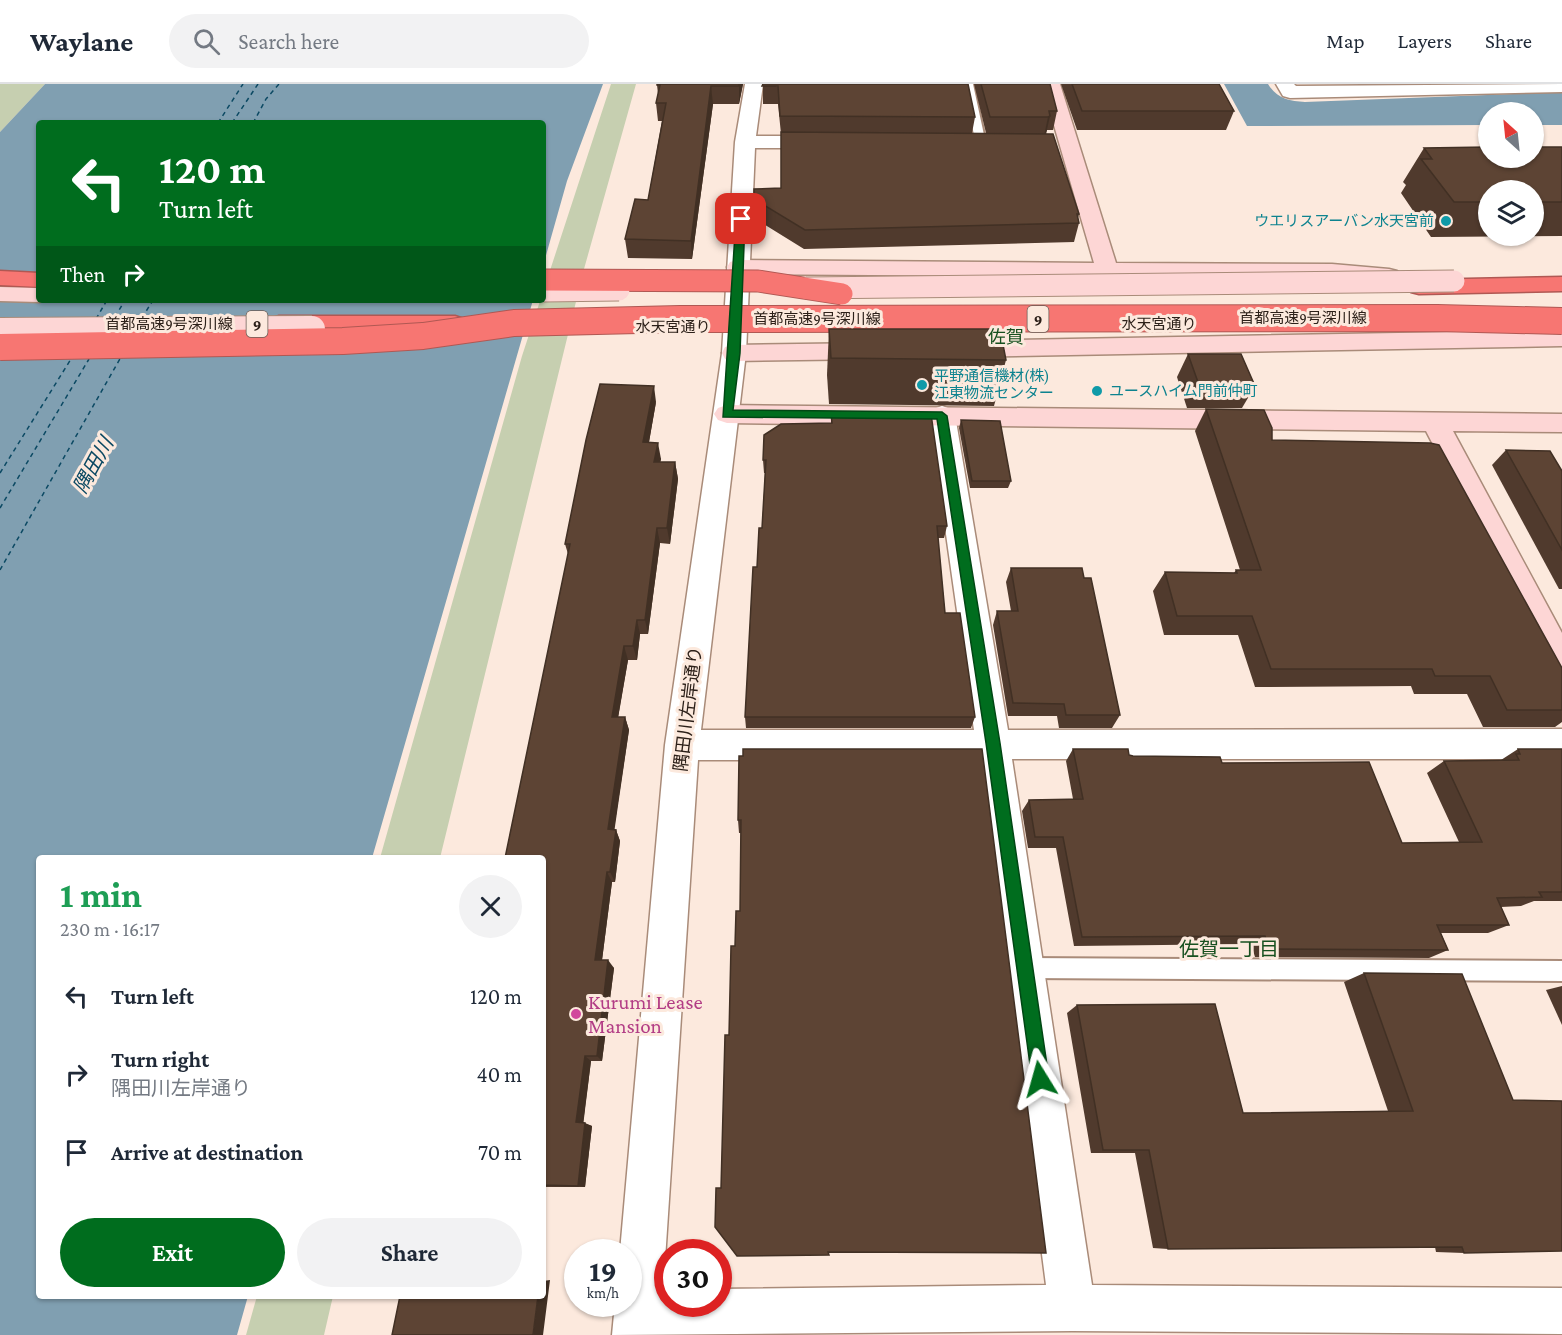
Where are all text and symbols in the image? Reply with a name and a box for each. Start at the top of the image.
search box [169,14,589,68]
icon: search [190,25,223,58]
text: Waylane [30,26,133,57]
text: Search here [238,29,339,54]
text: Map [1326,29,1365,53]
text: Layers [1398,29,1452,53]
text: Share [1485,29,1532,53]
north arrow [1478,102,1544,168]
map controls [1478,102,1544,246]
icon: left [60,144,138,222]
text: 120 m [159,145,265,192]
button: layers [1478,180,1544,246]
pin [715,193,766,244]
text: Turn left [159,194,253,224]
icon: arrive [724,202,757,235]
place label: ウエリスアーバン水天宮前 [1254,213,1434,229]
marker: ウエリスアーバン水天宮前 [1439,214,1453,228]
icon: right [117,258,150,291]
text: Then [60,262,105,287]
road number: 9 [1028,306,1048,332]
street label: 首都高速9号深川線 [1239,310,1367,326]
road number: 9 [246,311,268,337]
street label: 首都高速9号深川線 [753,311,881,327]
street label: 首都高速9号深川線 [105,316,233,332]
street label: 水天宮通り [1121,316,1197,332]
street label: 水天宮通り [635,319,711,335]
district label: 佐賀 [988,327,1024,347]
place label: 平野通信機材(株) 江東物流センター [934,367,1054,401]
marker: 平野通信機材(株) 江東物流センター [915,378,929,392]
place label: ユースハイム門前仲町 [1109,382,1258,399]
marker: ユースハイム門前仲町 [1090,384,1104,398]
water label: 隅田川 [69,432,118,497]
street label: 隅田川左岸通り [670,645,706,773]
text: 1 min [60,875,142,915]
button: close [459,875,522,938]
text: 230 m · 16:17 [60,918,160,940]
district label: 佐賀一丁目 [1179,938,1279,960]
icon: left [60,980,93,1013]
text: Turn left [111,984,194,1009]
text: 120 m [470,984,522,1009]
place label: Kurumi Lease Mansion [588,990,703,1038]
marker: Kurumi Lease Mansion [569,1007,583,1021]
text: Turn right [111,1047,209,1072]
position arrow [1008,1047,1072,1111]
icon: right [60,1058,93,1091]
text: 40 m [477,1062,522,1087]
text: 隅田川左岸通り [111,1077,251,1099]
icon: arrive [60,1136,93,1169]
text: Arrive at destination [111,1140,303,1165]
text: 70 m [478,1140,522,1165]
button: Exit [60,1218,285,1287]
button: Share [297,1218,522,1287]
speed limit sign: 30 [654,1239,732,1317]
text: 19 [589,1254,617,1287]
text: km/h [587,1285,619,1301]

